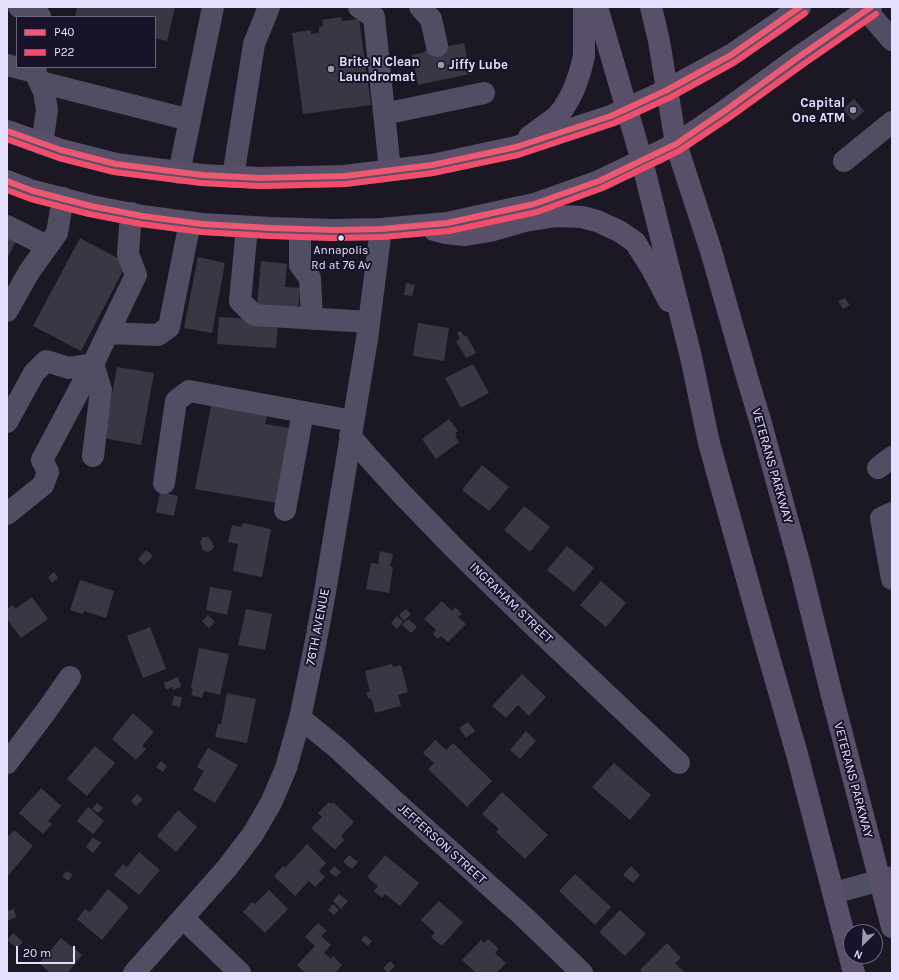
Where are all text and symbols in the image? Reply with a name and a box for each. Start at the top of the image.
legend [16,16,156,68]
text: P40 [54,25,74,39]
text: P22 [54,45,75,59]
place label: Brite N Clean Laundromat [339,54,419,85]
place label: Jiffy Lube [449,57,508,73]
marker: Jiffy Lube [436,60,446,70]
marker: Brite N Clean Laundromat [326,64,336,74]
place label: Capital One ATM [792,95,845,126]
marker: Capital One ATM [848,105,858,115]
marker: Annapolis Rd at 76 Av [336,233,346,243]
place label: Annapolis Rd at 76 Av [311,244,371,272]
street label: VETERANS PARKWAY [748,407,796,525]
street label: INGRAHAM STREET [466,559,556,647]
street label: 76TH AVENUE [303,587,333,667]
street label: VETERANS PARKWAY [830,720,876,840]
street label: JEFFERSON STREET [395,800,489,888]
north arrow [843,924,883,964]
scale bar [18,938,77,964]
text: 20 m [23,946,51,960]
text: N [852,947,865,962]

